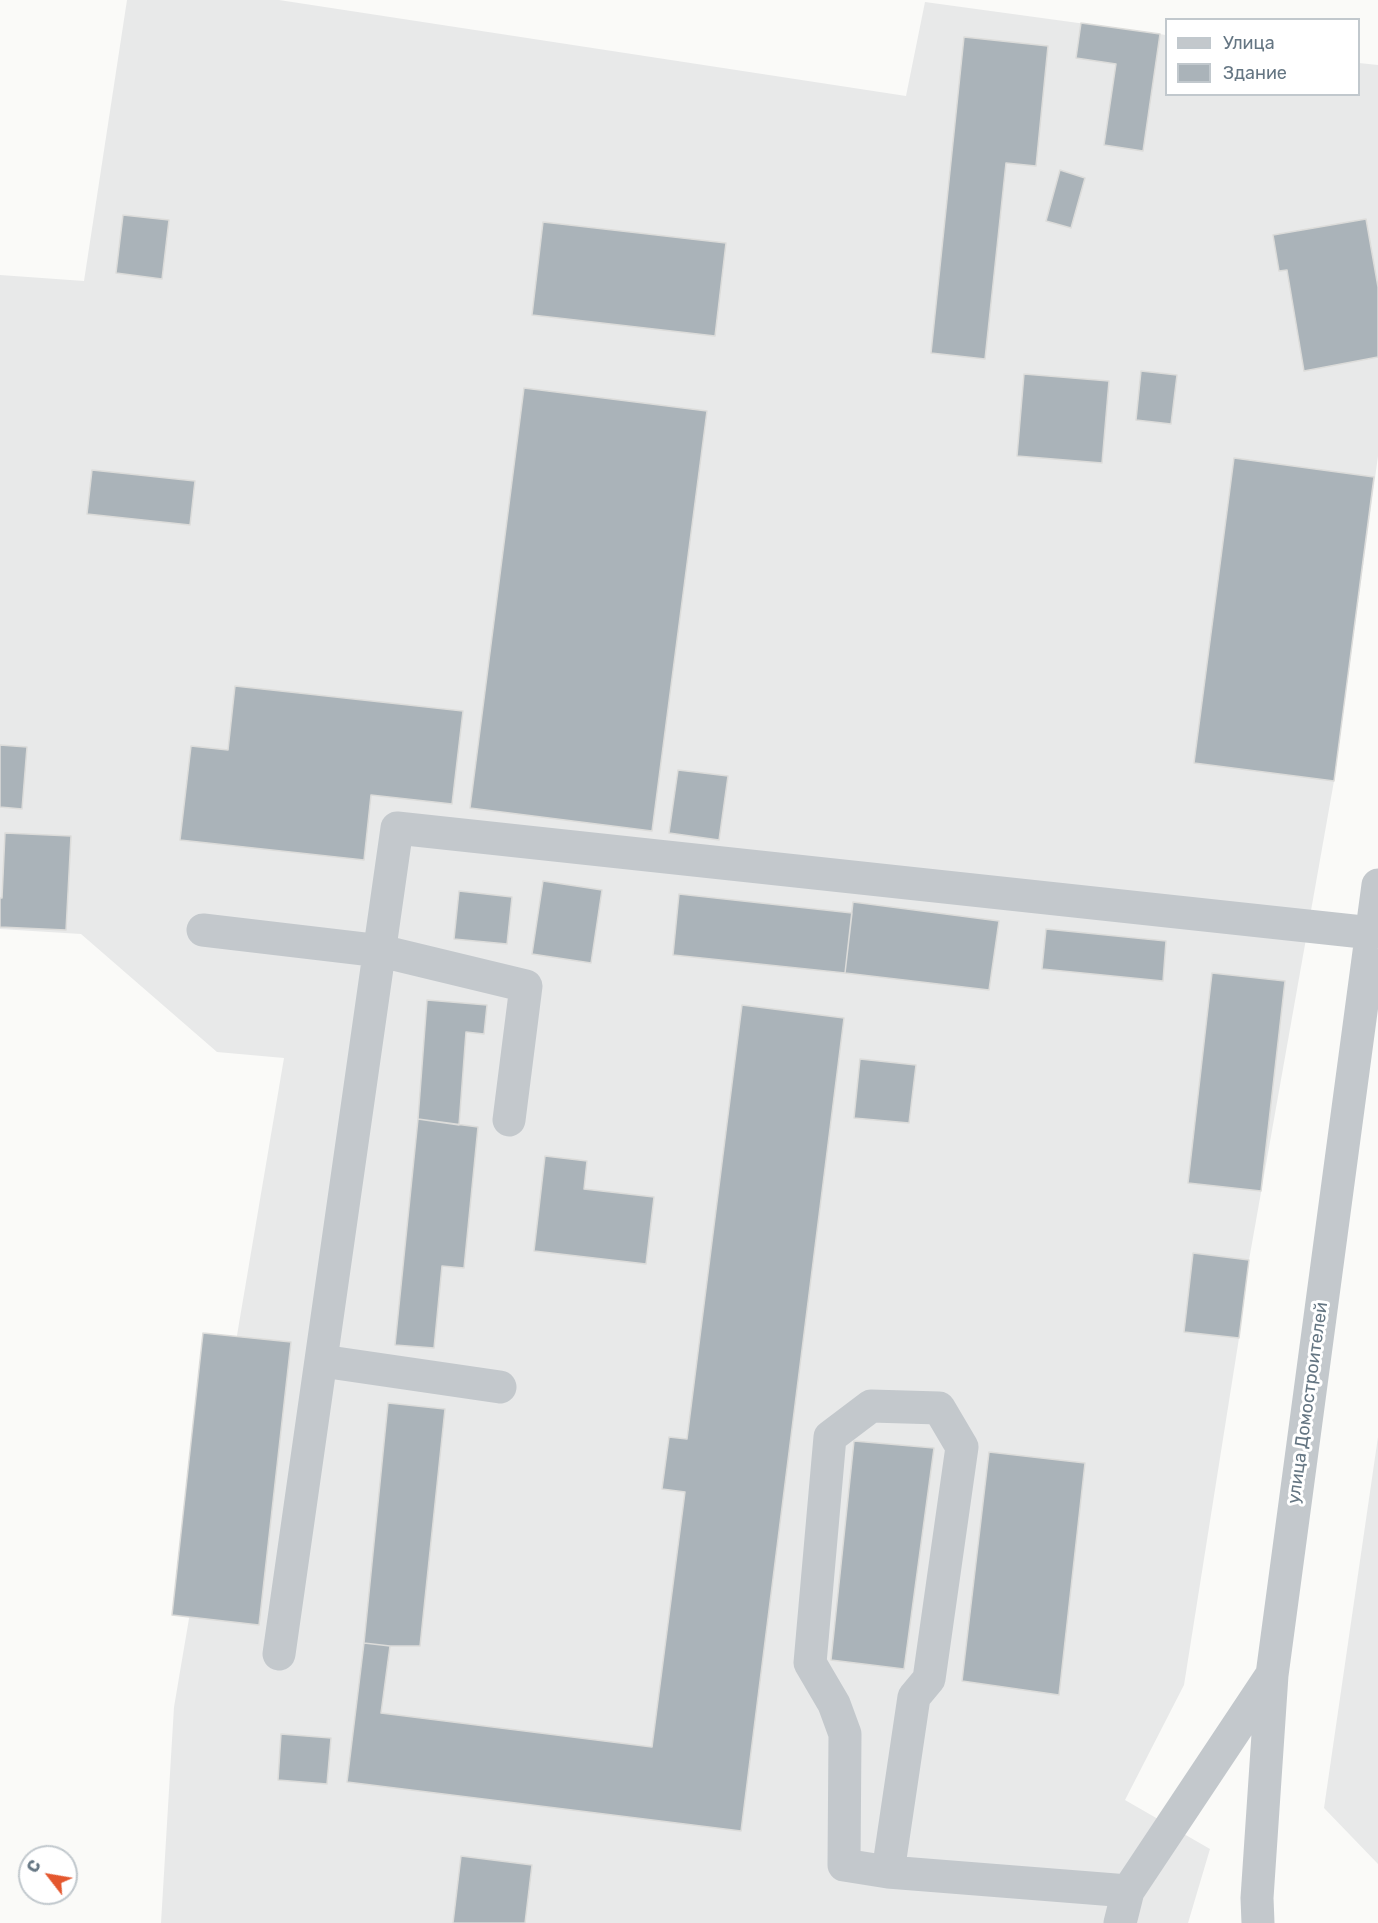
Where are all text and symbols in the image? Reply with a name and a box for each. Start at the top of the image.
legend [1165,18,1360,96]
text: Улица [1223,32,1275,54]
text: Здание [1223,62,1287,84]
street label: улица Домостроителей [1283,1301,1333,1505]
north arrow [18,1845,78,1905]
text: С [23,1857,45,1876]

